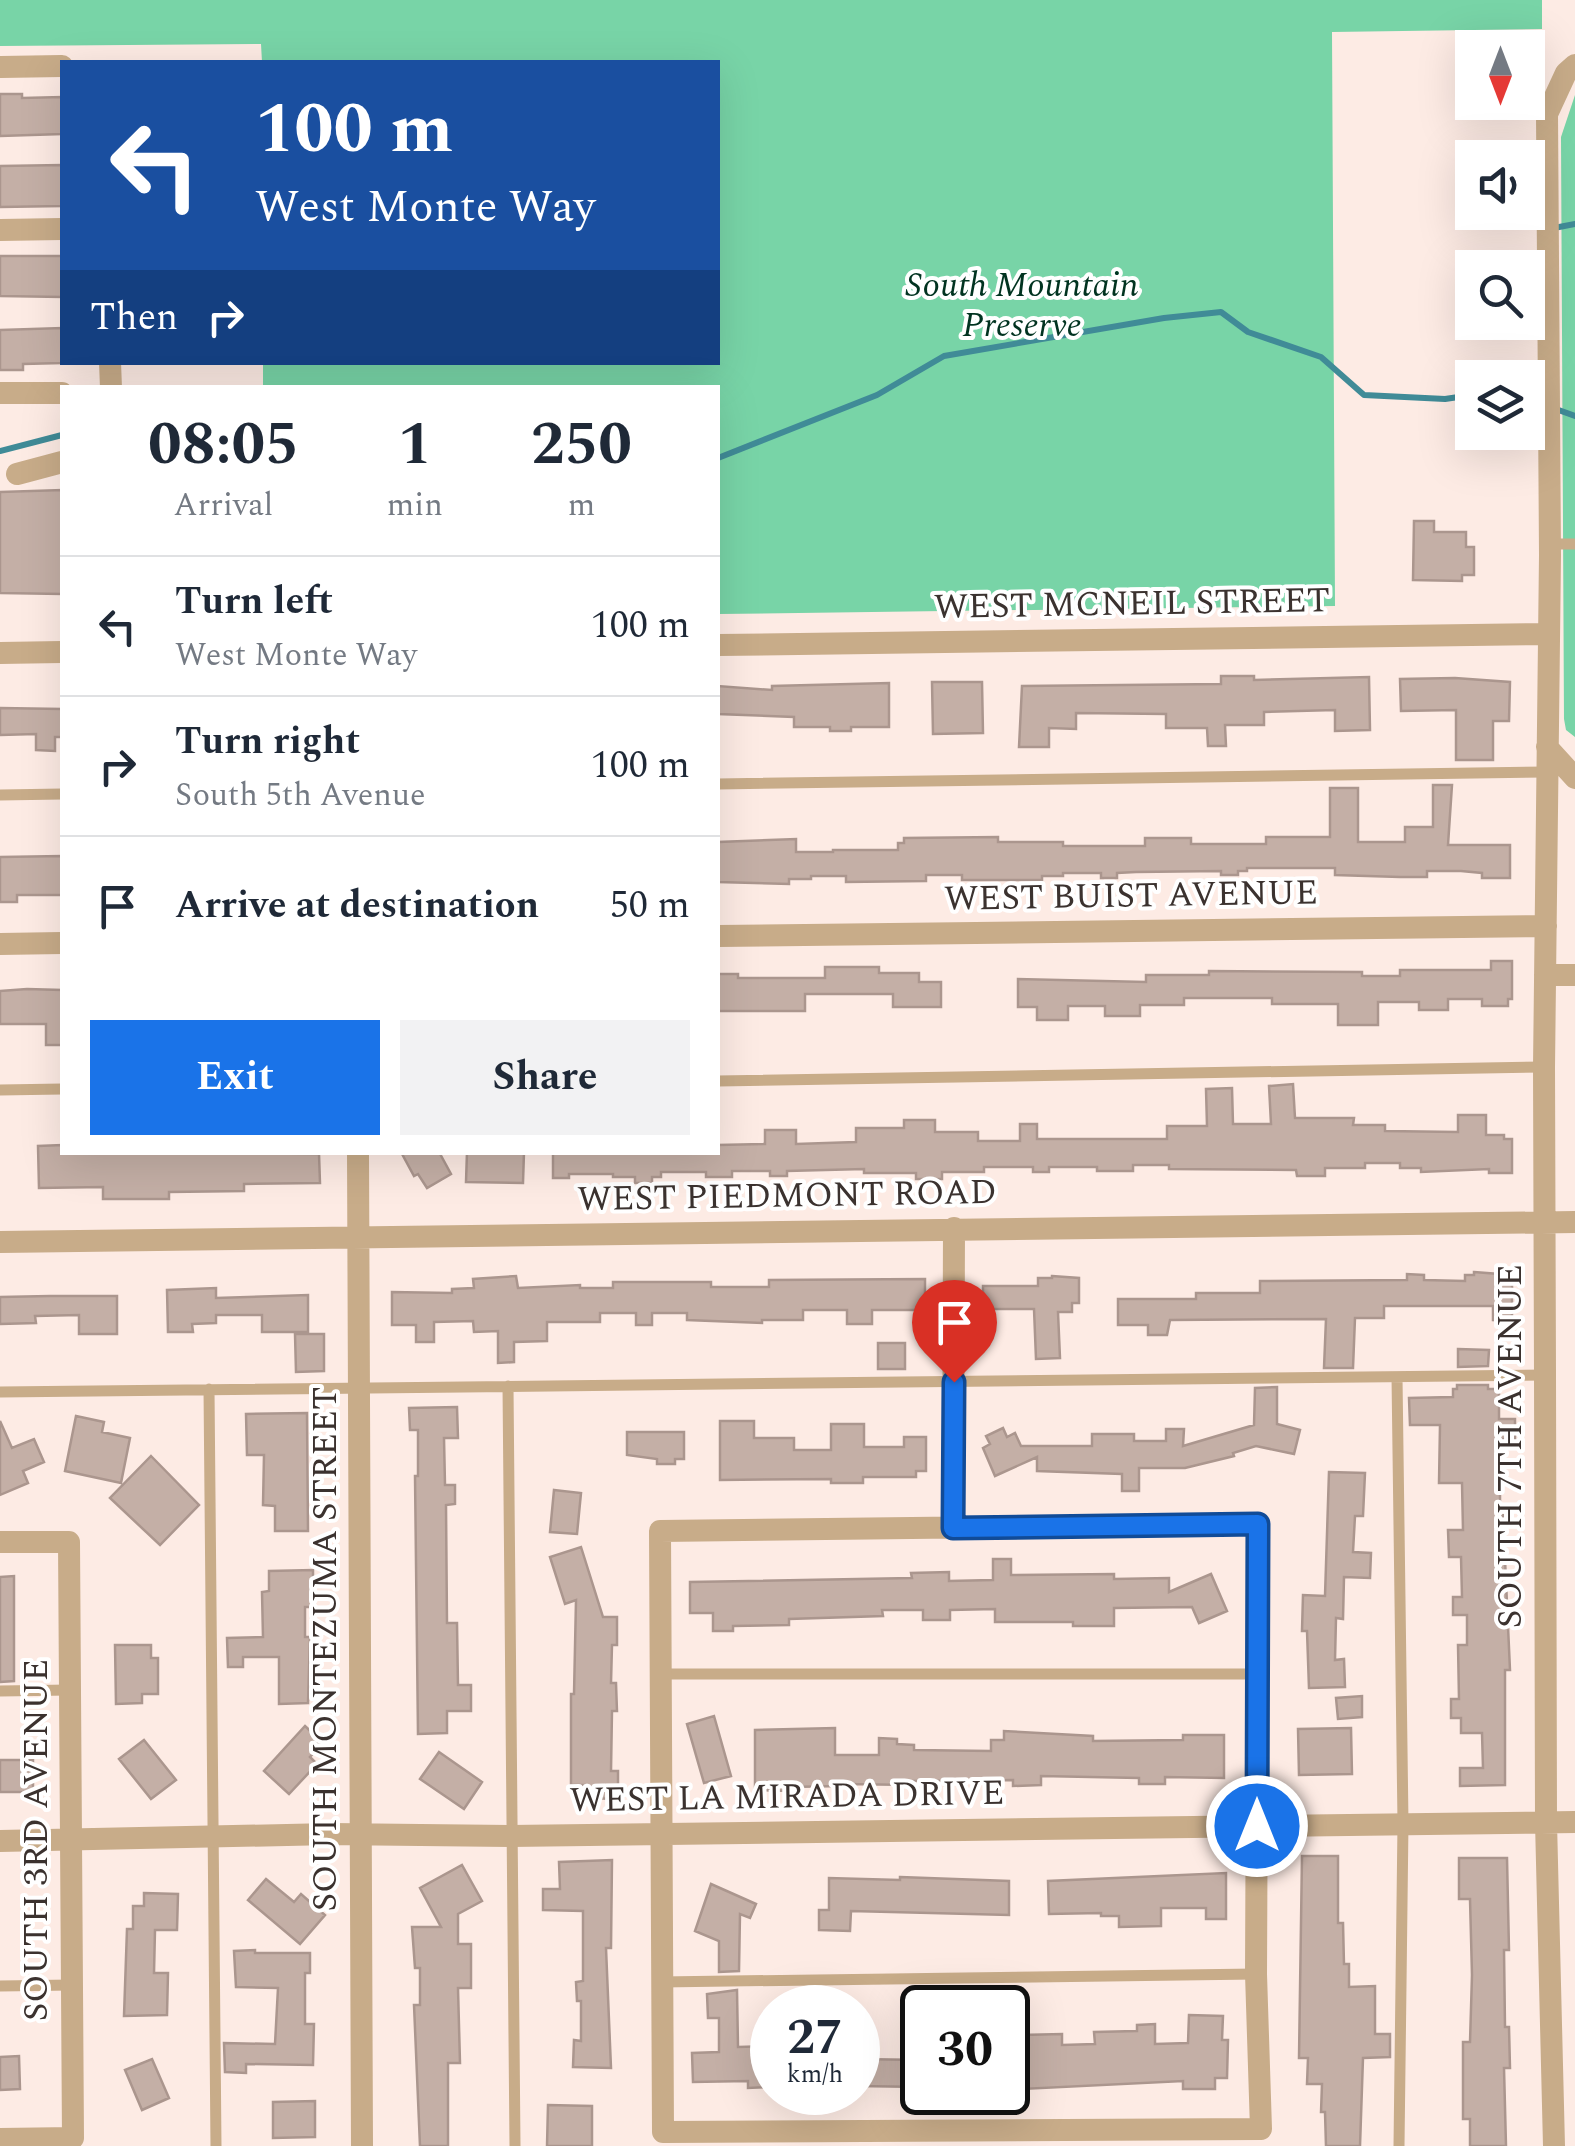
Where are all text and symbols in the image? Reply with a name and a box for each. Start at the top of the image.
north arrow [1455,30,1545,120]
map controls [1455,30,1545,450]
text: 100 m [255,77,453,183]
icon: left [90,100,220,230]
button: sound [1455,140,1545,230]
text: West Monte Way [255,173,595,242]
button: search [1455,250,1545,340]
park label: South Mountain Preserve [905,259,1139,352]
text: Then [90,289,178,347]
icon: right [198,290,253,345]
button: layers [1455,360,1545,450]
text: 08:05 [148,399,299,491]
text: 1 [398,399,432,491]
text: 250 [531,399,632,491]
text: Arrival [174,481,273,530]
text: min [387,481,443,530]
text: m [568,481,595,530]
text: Turn left [175,573,333,631]
street label: WEST MCNEIL STREET [933,574,1331,634]
text: 100 m [591,597,690,655]
icon: left [90,599,145,654]
text: West Monte Way [175,631,417,680]
text: Turn right [175,713,360,771]
text: 100 m [591,737,690,795]
icon: right [90,739,145,794]
text: South 5th Avenue [175,771,425,820]
street label: WEST BUIST AVENUE [944,866,1318,926]
text: Arrive at destination [175,877,539,935]
text: 50 m [610,877,690,935]
icon: arrive [90,879,145,934]
button: Exit [90,1020,380,1135]
button: Share [400,1020,690,1135]
street label: WEST PIEDMONT ROAD [577,1166,997,1226]
street label: SOUTH 7TH AVENUE [1484,1264,1537,1628]
pin [912,1280,997,1383]
icon: arrive [927,1295,982,1350]
street label: SOUTH MONTEZUMA STREET [299,1386,352,1912]
street label: SOUTH 3RD AVENUE [10,1659,63,2021]
street label: WEST LA MIRADA DRIVE [569,1767,1005,1827]
position arrow [1205,1774,1309,1878]
speed limit sign: 30 [900,1985,1030,2115]
text: 27 [787,2000,843,2076]
text: km/h [787,2056,843,2094]

